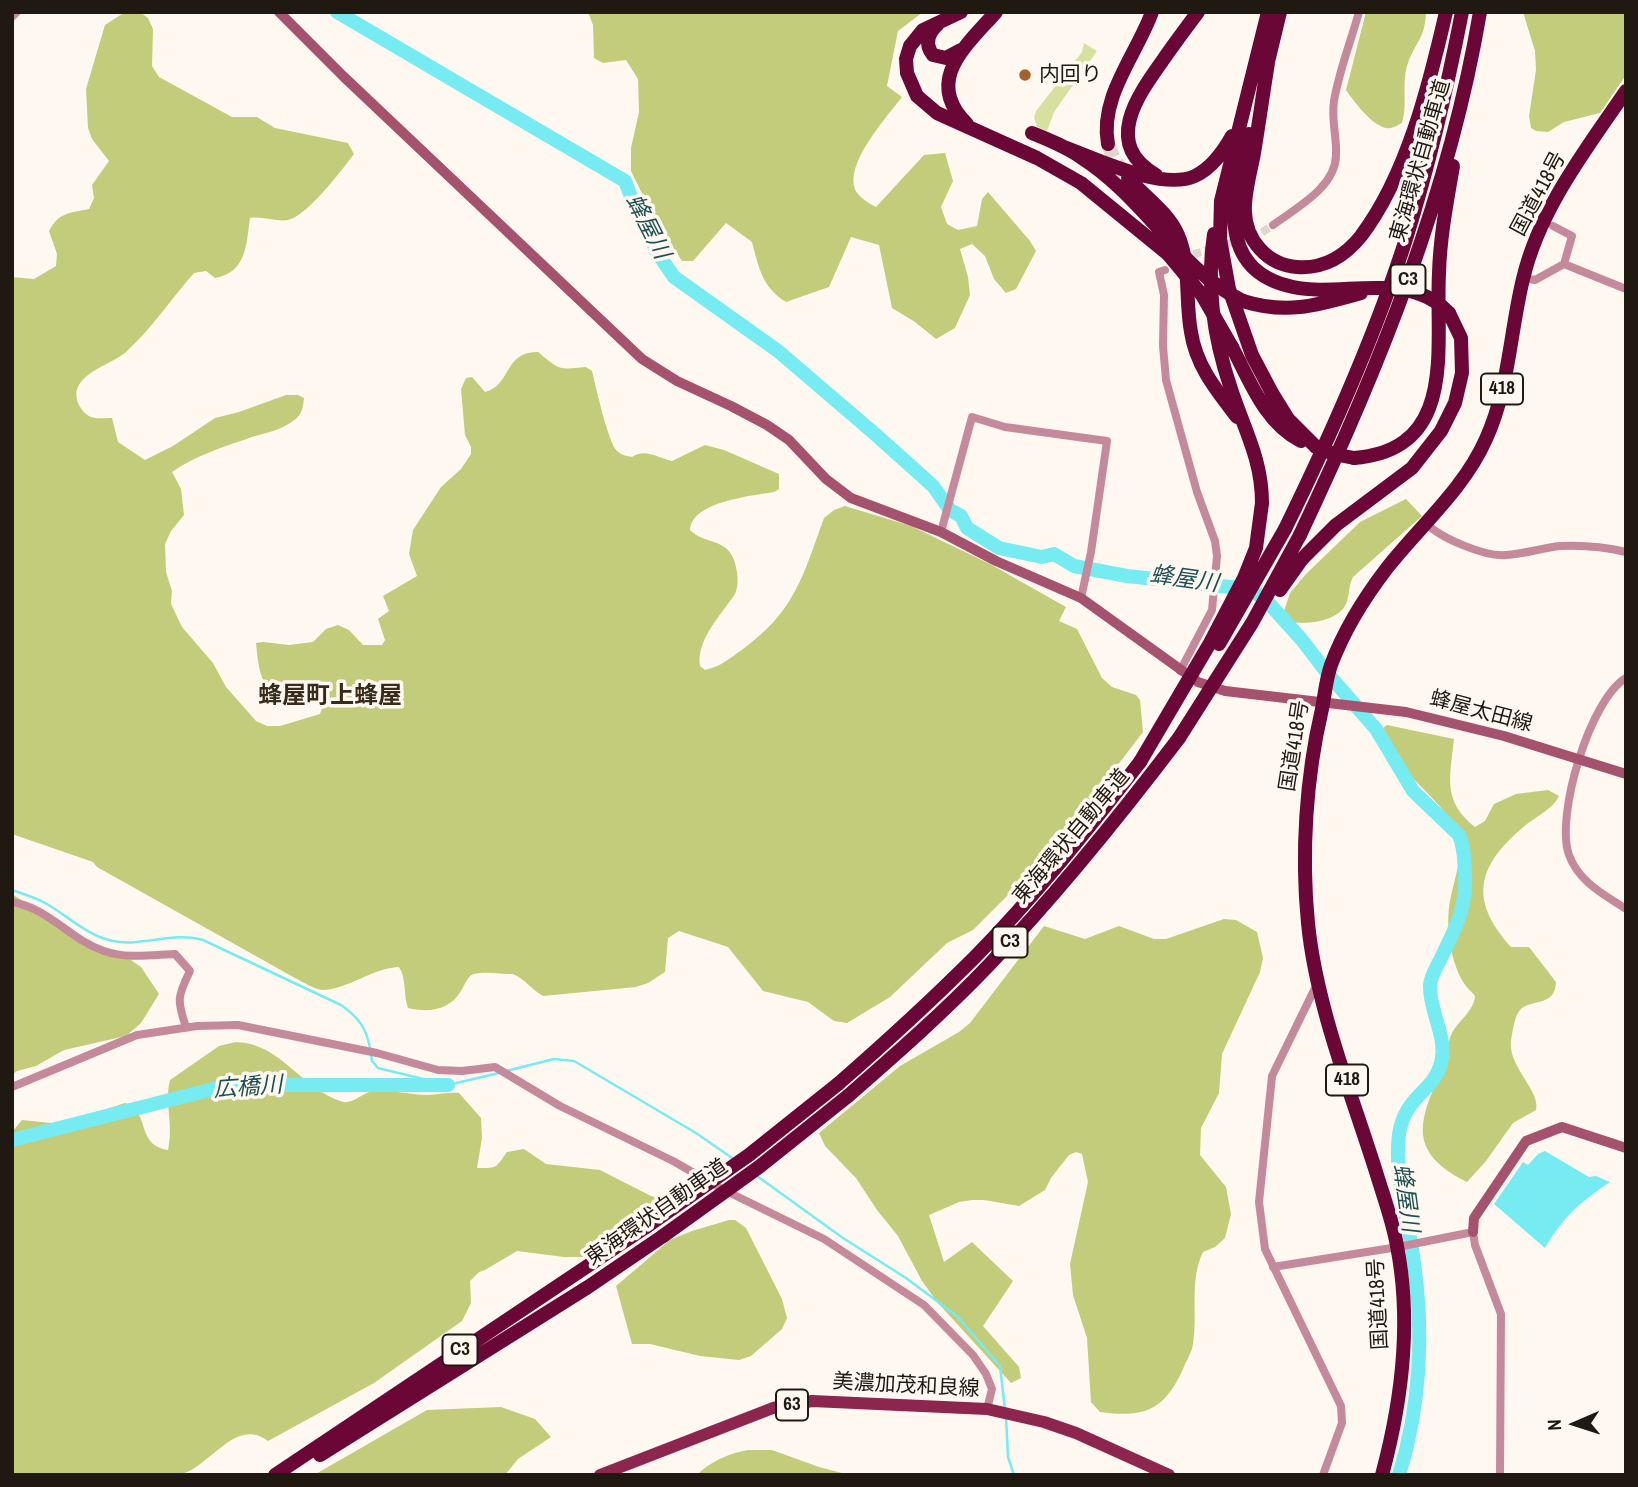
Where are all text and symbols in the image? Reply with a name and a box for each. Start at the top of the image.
place label: 内回り [1039,62,1102,88]
marker: 内回り [1017,67,1033,83]
street label: 東海環状自動車道 [1386,77,1456,245]
street label: 国道418号 [1506,148,1572,240]
water label: 蜂屋川 [619,190,675,264]
road number: C3 [1390,264,1426,296]
road number: 418 [1481,374,1523,404]
water label: 蜂屋川 [1148,562,1220,598]
district label: 蜂屋町上蜂屋 [258,683,402,711]
street label: 蜂屋太田線 [1427,686,1535,738]
street label: 国道418号 [1275,699,1315,793]
street label: 東海環状自動車道 [1008,765,1136,909]
road number: C3 [992,926,1028,958]
road number: 418 [1326,1064,1368,1096]
water label: 広橋川 [213,1072,283,1104]
street label: 東海環状自動車道 [581,1154,733,1272]
water label: 蜂屋川 [1387,1162,1423,1234]
street label: 国道418号 [1364,1258,1394,1350]
road number: C3 [442,1334,477,1366]
street label: 美濃加茂和良線 [832,1370,980,1402]
north arrow [1540,1389,1610,1459]
road number: 63 [776,1390,808,1420]
text: N [1541,1419,1567,1431]

